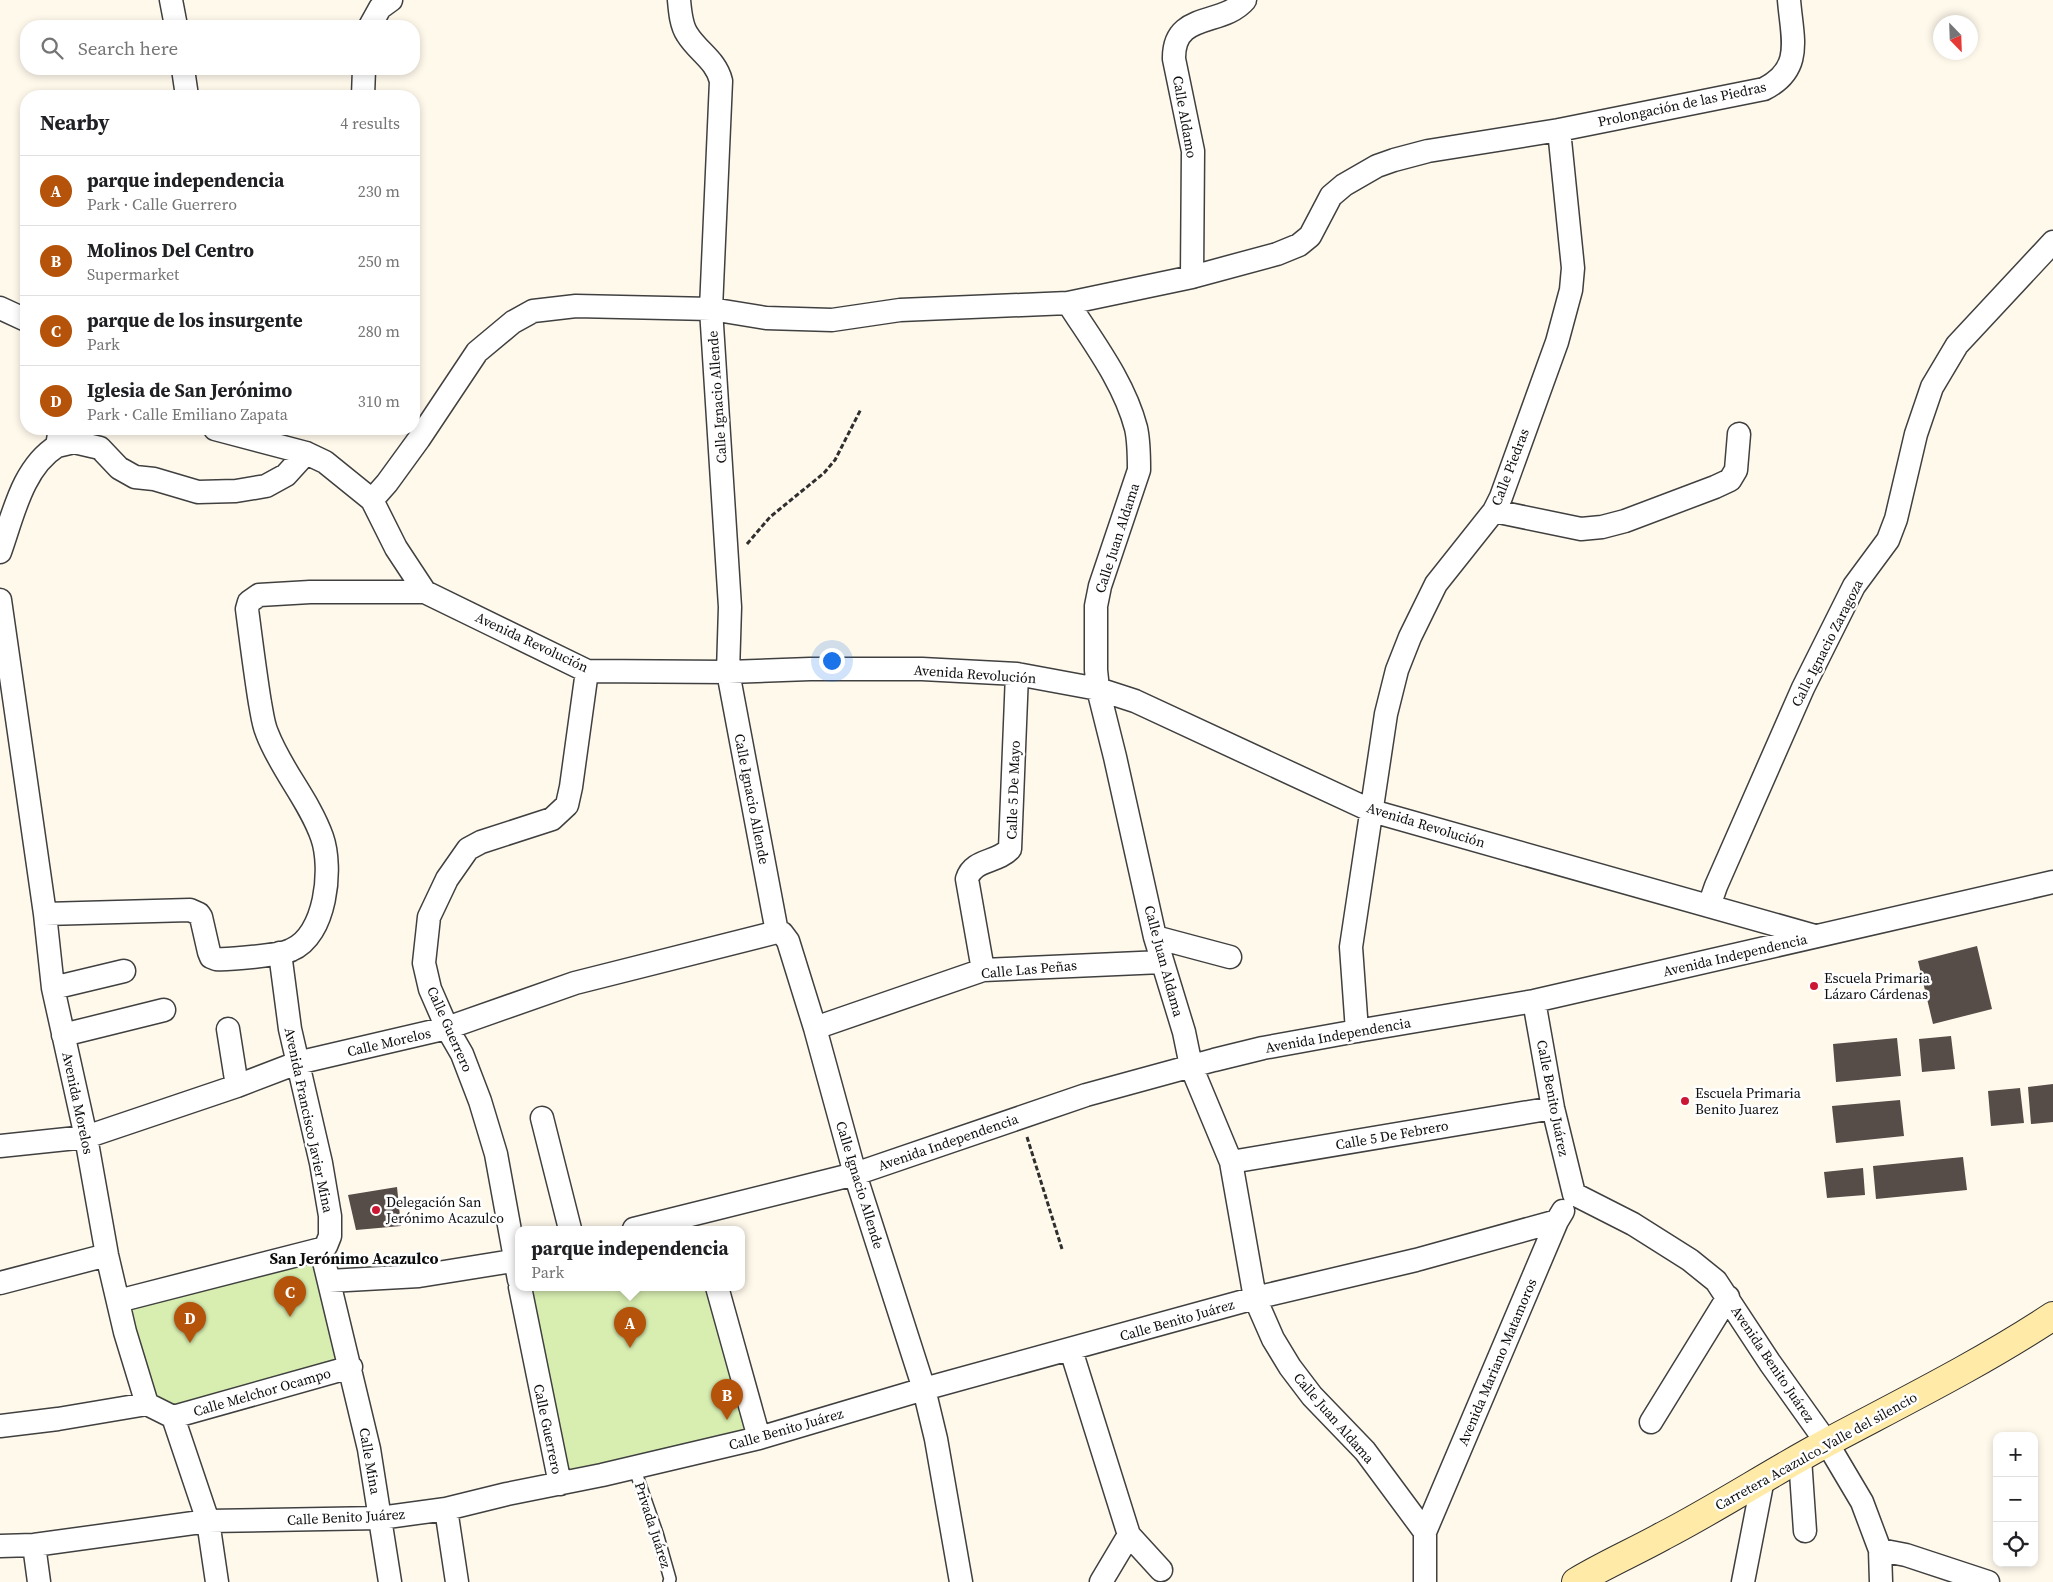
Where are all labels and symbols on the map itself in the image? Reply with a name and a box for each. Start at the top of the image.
north arrow [1933,15,1978,60]
street label: Calle Aldamo [1168,74,1202,160]
street label: Prolongación de las Piedras [1596,76,1768,132]
street label: Calle Ignacio Allende [702,330,732,464]
street label: Calle Piedras [1486,425,1534,509]
street label: Calle Juan Aldama [1090,480,1144,596]
street label: Calle Ignacio Zaragoza [1786,575,1868,710]
street label: Avenida Revolución [472,607,592,677]
your location [819,648,845,674]
street label: Avenida Revolución [913,660,1037,688]
street label: Calle Ignacio Allende [730,732,774,866]
street label: Calle 5 De Mayo [1001,740,1025,840]
street label: Avenida Revolución [1364,797,1488,853]
street label: Calle Juan Aldama [1140,903,1189,1020]
street label: Avenida Independencia [1661,928,1810,981]
street label: Calle Las Peñas [980,955,1078,983]
place label: Escuela Primaria Lázaro Cárdenas [1824,968,1931,1004]
marker: Escuela Primaria Lázaro Cárdenas [1808,980,1820,992]
street label: Calle Guerrero [422,983,478,1075]
street label: Avenida Independencia [1264,1012,1413,1058]
street label: Calle Morelos [345,1023,433,1061]
street label: Avenida Francisco Javier Mina [280,1026,339,1215]
street label: Calle Benito Juárez [1532,1038,1574,1158]
street label: Avenida Morelos [57,1050,99,1156]
place label: Escuela Primaria Benito Juarez [1695,1083,1802,1119]
marker: Escuela Primaria Benito Juarez [1679,1095,1691,1107]
street label: Avenida Independencia [875,1108,1022,1175]
street label: Calle 5 De Febrero [1334,1115,1450,1155]
street label: Calle Ignacio Allende [831,1119,889,1251]
place label: Delegación San Jerónimo Acazulco [385,1192,504,1228]
marker: Delegación San Jerónimo Acazulco [370,1204,382,1216]
district label: San Jerónimo Acazulco [269,1247,439,1269]
street label: Avenida Mariano Matamoros [1453,1275,1541,1449]
pin: C [274,1276,306,1317]
street label: Calle Benito Juárez [1117,1294,1237,1346]
pin: D [174,1302,206,1343]
street label: Avenida Benito Juárez [1726,1302,1820,1427]
pin: A [614,1307,646,1348]
street label: Calle Melchor Ocampo [191,1363,333,1421]
street label: Calle Juan Aldama [1289,1368,1380,1468]
pin: B [711,1379,743,1420]
street label: Calle Guerrero [529,1382,567,1476]
street label: Carretera Acazulco_Valle del silencio [1711,1387,1921,1515]
street label: Calle Benito Juárez [726,1403,846,1455]
street label: Calle Mina [354,1426,386,1497]
street label: Privada Juárez [630,1479,677,1571]
street label: Calle Benito Juárez [286,1504,406,1530]

